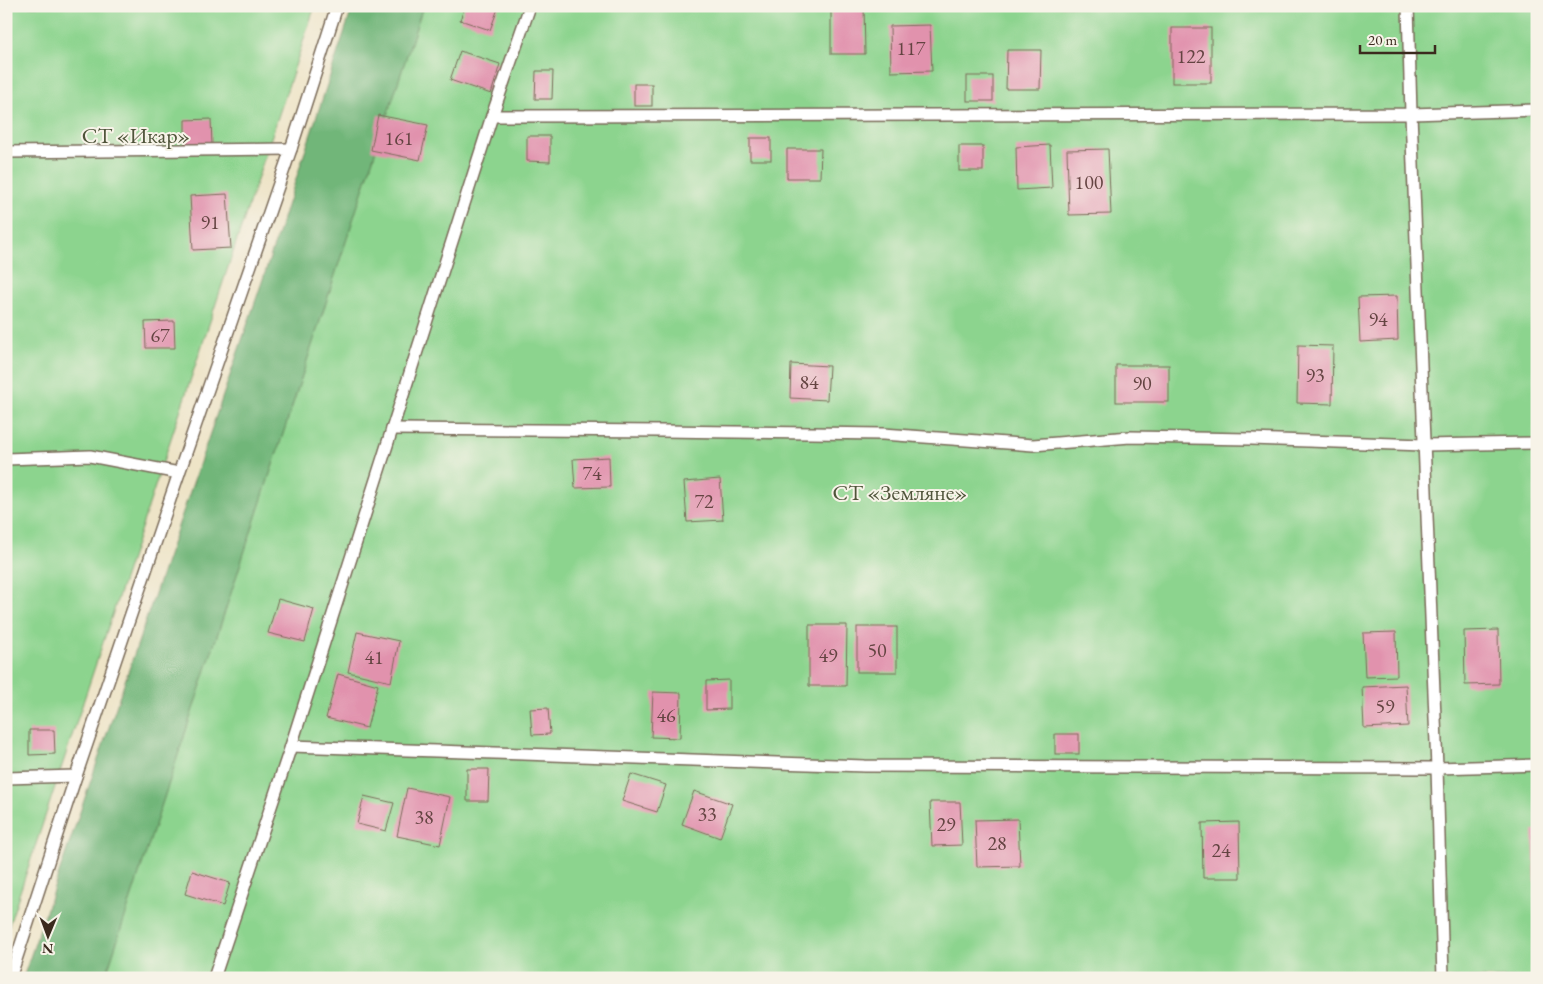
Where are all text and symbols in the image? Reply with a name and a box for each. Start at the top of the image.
scale bar [1360,22,1436,54]
text: 20 m [1368,30,1397,49]
house number: 117 [897,35,926,61]
house number: 122 [1177,43,1206,69]
park label: СТ «Икар» [82,121,190,150]
house number: 161 [385,125,413,151]
house number: 100 [1075,169,1104,195]
house number: 91 [200,209,220,235]
house number: 94 [1368,306,1388,332]
house number: 67 [150,322,170,348]
house number: 93 [1305,362,1325,388]
house number: 84 [799,369,819,395]
house number: 90 [1132,370,1152,396]
house number: 74 [582,460,602,486]
park label: СТ «Земляне» [833,478,967,507]
house number: 72 [694,488,714,514]
house number: 50 [867,637,887,663]
house number: 49 [818,642,838,668]
house number: 41 [364,644,384,670]
house number: 59 [1375,693,1395,719]
house number: 46 [656,702,676,728]
house number: 33 [697,801,717,827]
house number: 38 [414,804,434,830]
house number: 29 [936,811,956,837]
house number: 28 [987,830,1007,856]
house number: 24 [1211,837,1231,863]
north arrow [22,912,72,962]
text: N [41,940,54,958]

